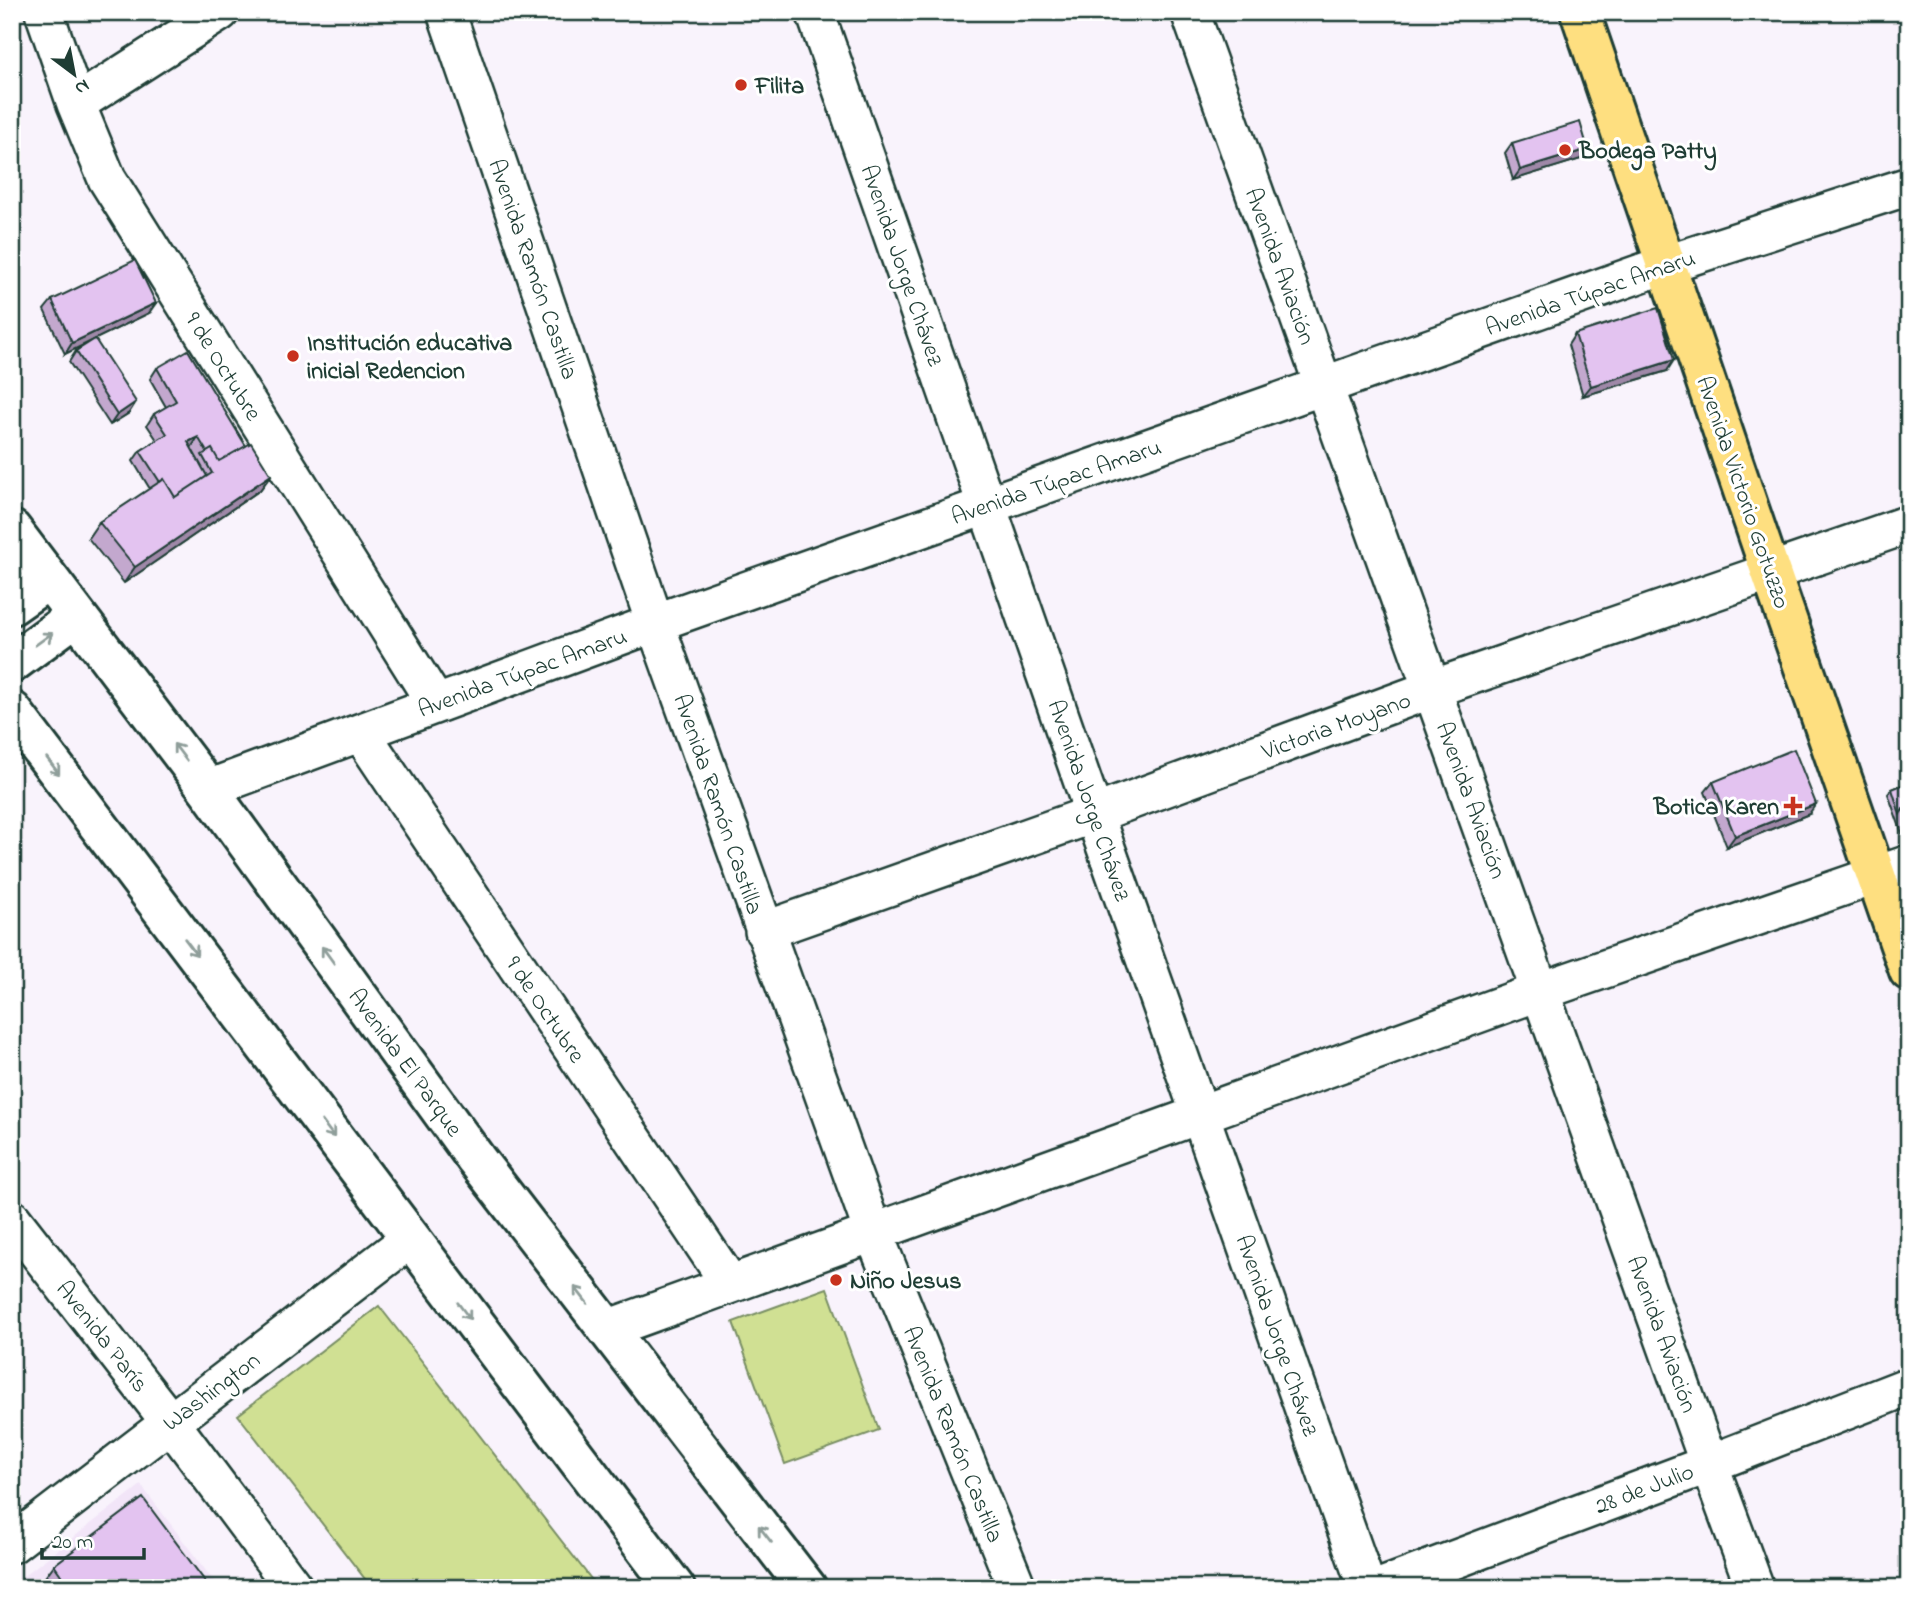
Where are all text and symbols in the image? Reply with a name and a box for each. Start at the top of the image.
north arrow [38,38,108,108]
place label: Filita [754,70,804,105]
text: N [69,71,94,101]
marker: Filita [733,77,749,93]
place label: Bodega Patty [1578,135,1717,171]
marker: Bodega Patty [1557,142,1573,158]
street label: Avenida Ramón Castilla [477,155,586,385]
street label: Avenida Jorge Chávez [850,160,952,372]
street label: Avenida Aviación [1234,183,1323,350]
street label: Avenida Túpac Amaru [1481,242,1701,347]
street label: 9 de Octubre [175,306,269,429]
place label: Institución educativa inicial Redencion [307,327,512,390]
marker: Institución educativa inicial Redencion [285,348,301,364]
street label: Avenida Victorio Gotuzzo [1685,372,1798,614]
street label: Avenida Túpac Amaru [947,431,1167,536]
street label: Avenida Túpac Amaru [413,620,632,728]
one-way arrow [34,632,53,647]
street label: Victoria Moyano [1256,684,1417,772]
street label: Avenida Ramón Castilla [662,690,771,920]
street label: Avenida Jorge Chávez [1037,695,1139,907]
street label: Avenida Aviación [1425,717,1514,884]
one-way arrow [172,743,187,762]
one-way arrow [46,756,61,775]
place label: Botica Karen [1653,791,1779,826]
marker: Botica Karen [1785,798,1801,814]
one-way arrow [183,937,198,956]
one-way arrow [321,947,336,965]
street label: 9 de Octubre [495,950,593,1071]
street label: Avenida El Parque [338,982,470,1145]
one-way arrow [320,1119,335,1138]
street label: Avenida Jorge Chávez [1225,1230,1327,1442]
street label: Avenida Aviación [1616,1251,1705,1418]
place label: Niño Jesus [850,1265,961,1300]
marker: Niño Jesus [828,1272,844,1288]
street label: Avenida París [46,1274,156,1401]
one-way arrow [574,1286,589,1305]
one-way arrow [457,1301,472,1319]
street label: Avenida Ramón Castilla [892,1321,1011,1549]
street label: Washington [156,1345,269,1441]
street label: 28 de Julio [1590,1455,1699,1525]
scale bar [42,1516,144,1560]
one-way arrow [757,1525,772,1543]
text: 20 m [52,1528,93,1558]

